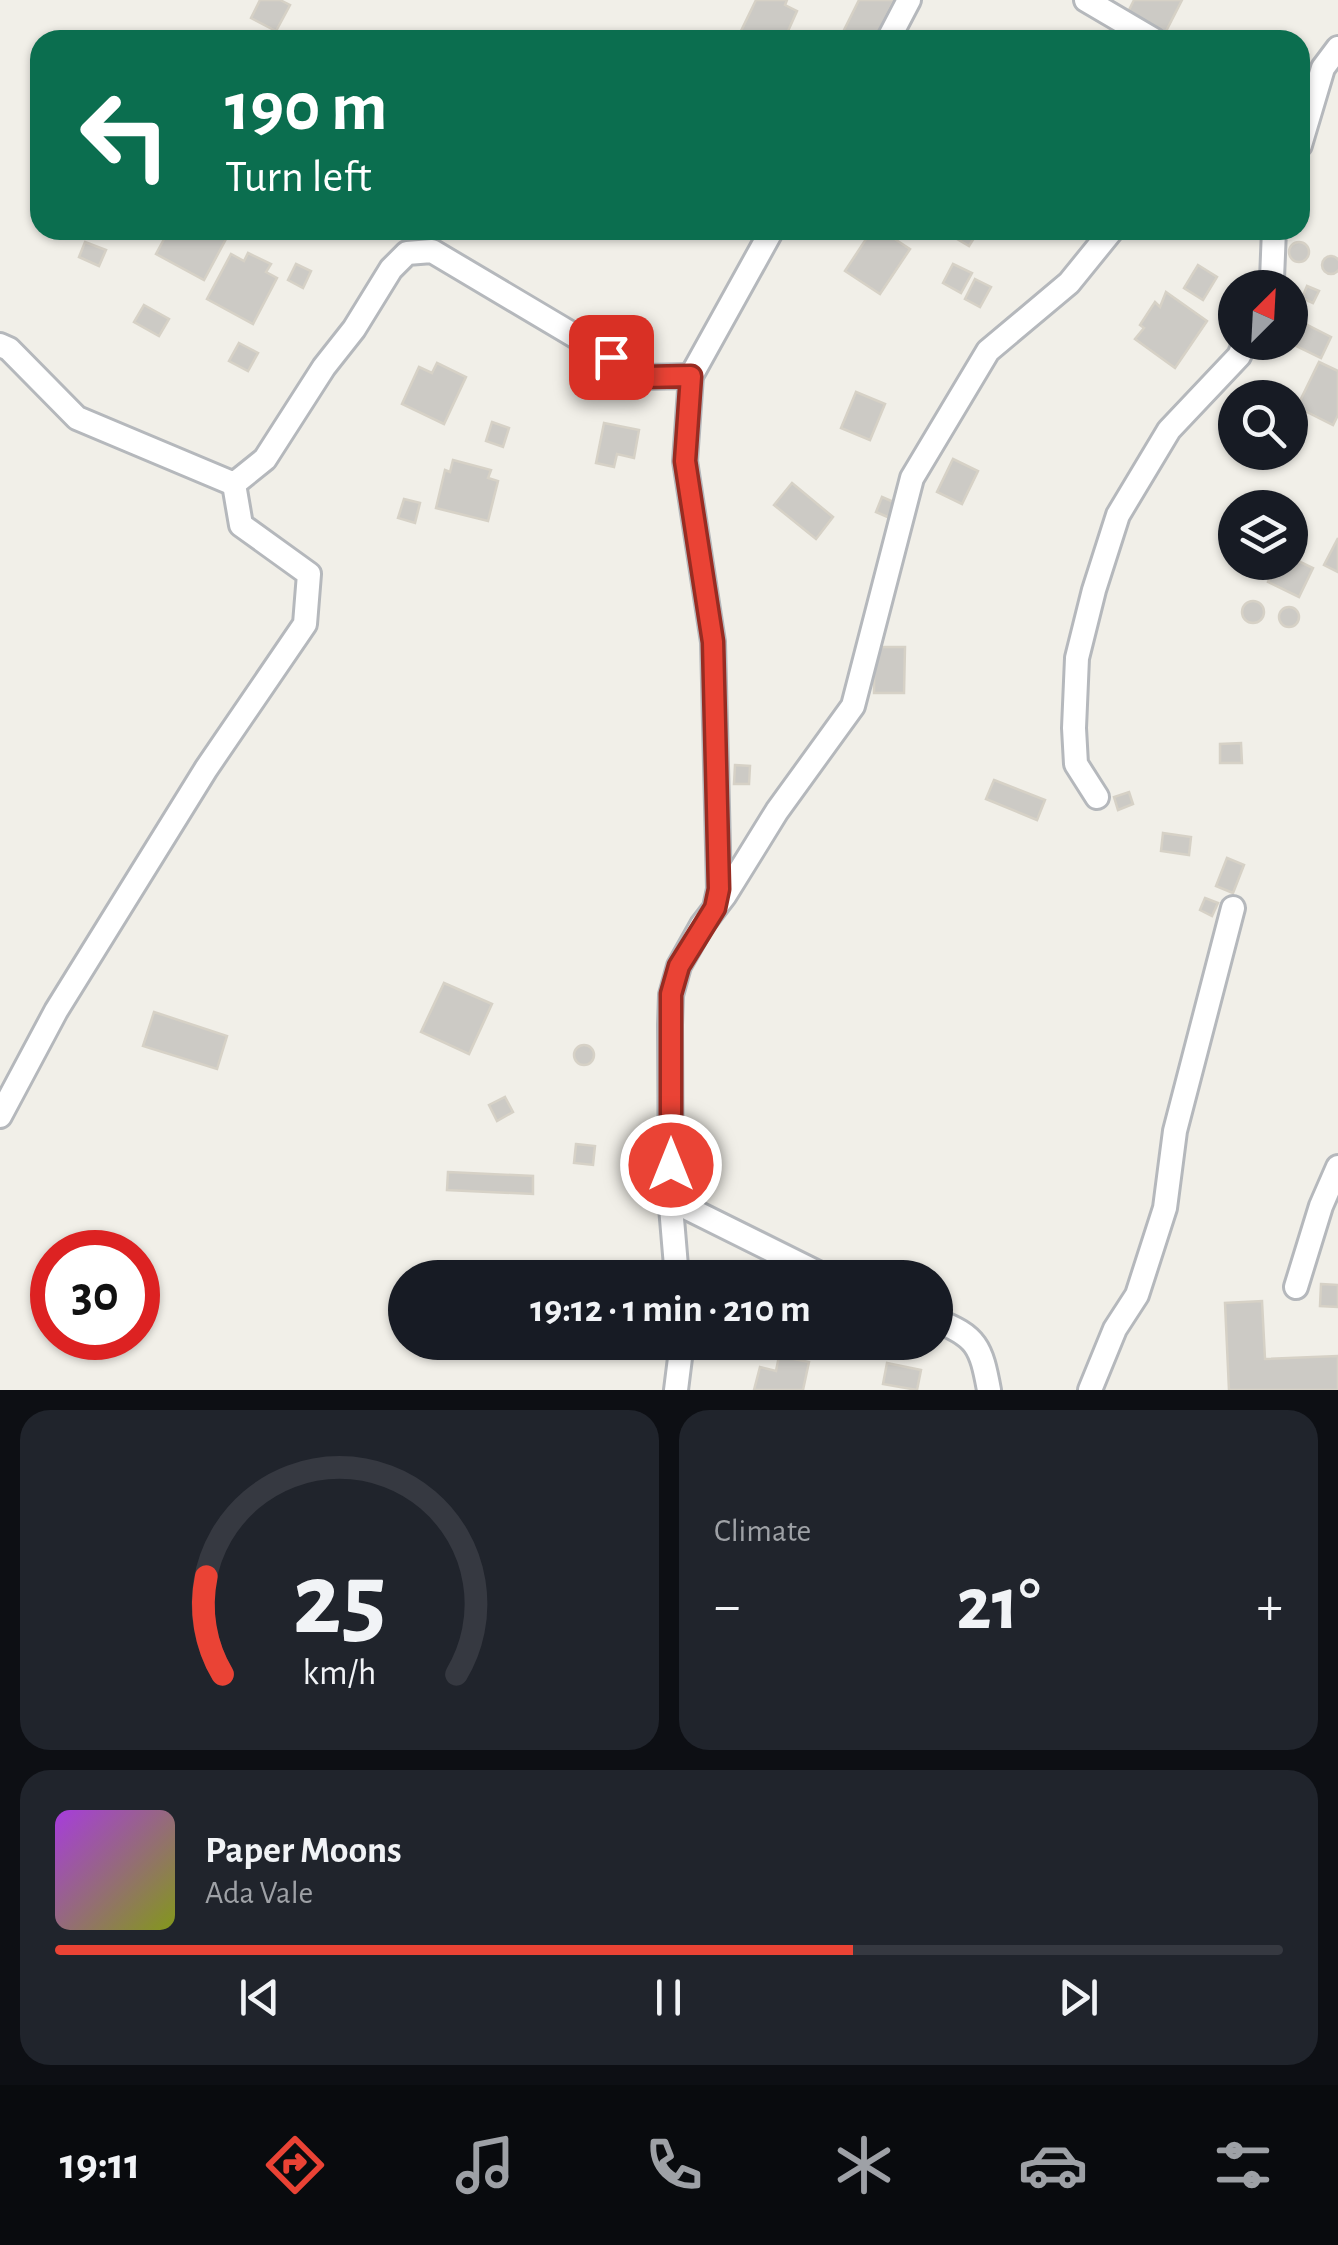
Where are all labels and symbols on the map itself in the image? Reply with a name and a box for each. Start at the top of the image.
north arrow [1218,270,1308,360]
pin [569,315,654,400]
position arrow [619,1113,723,1217]
speed limit sign: 30 [30,1230,160,1360]

